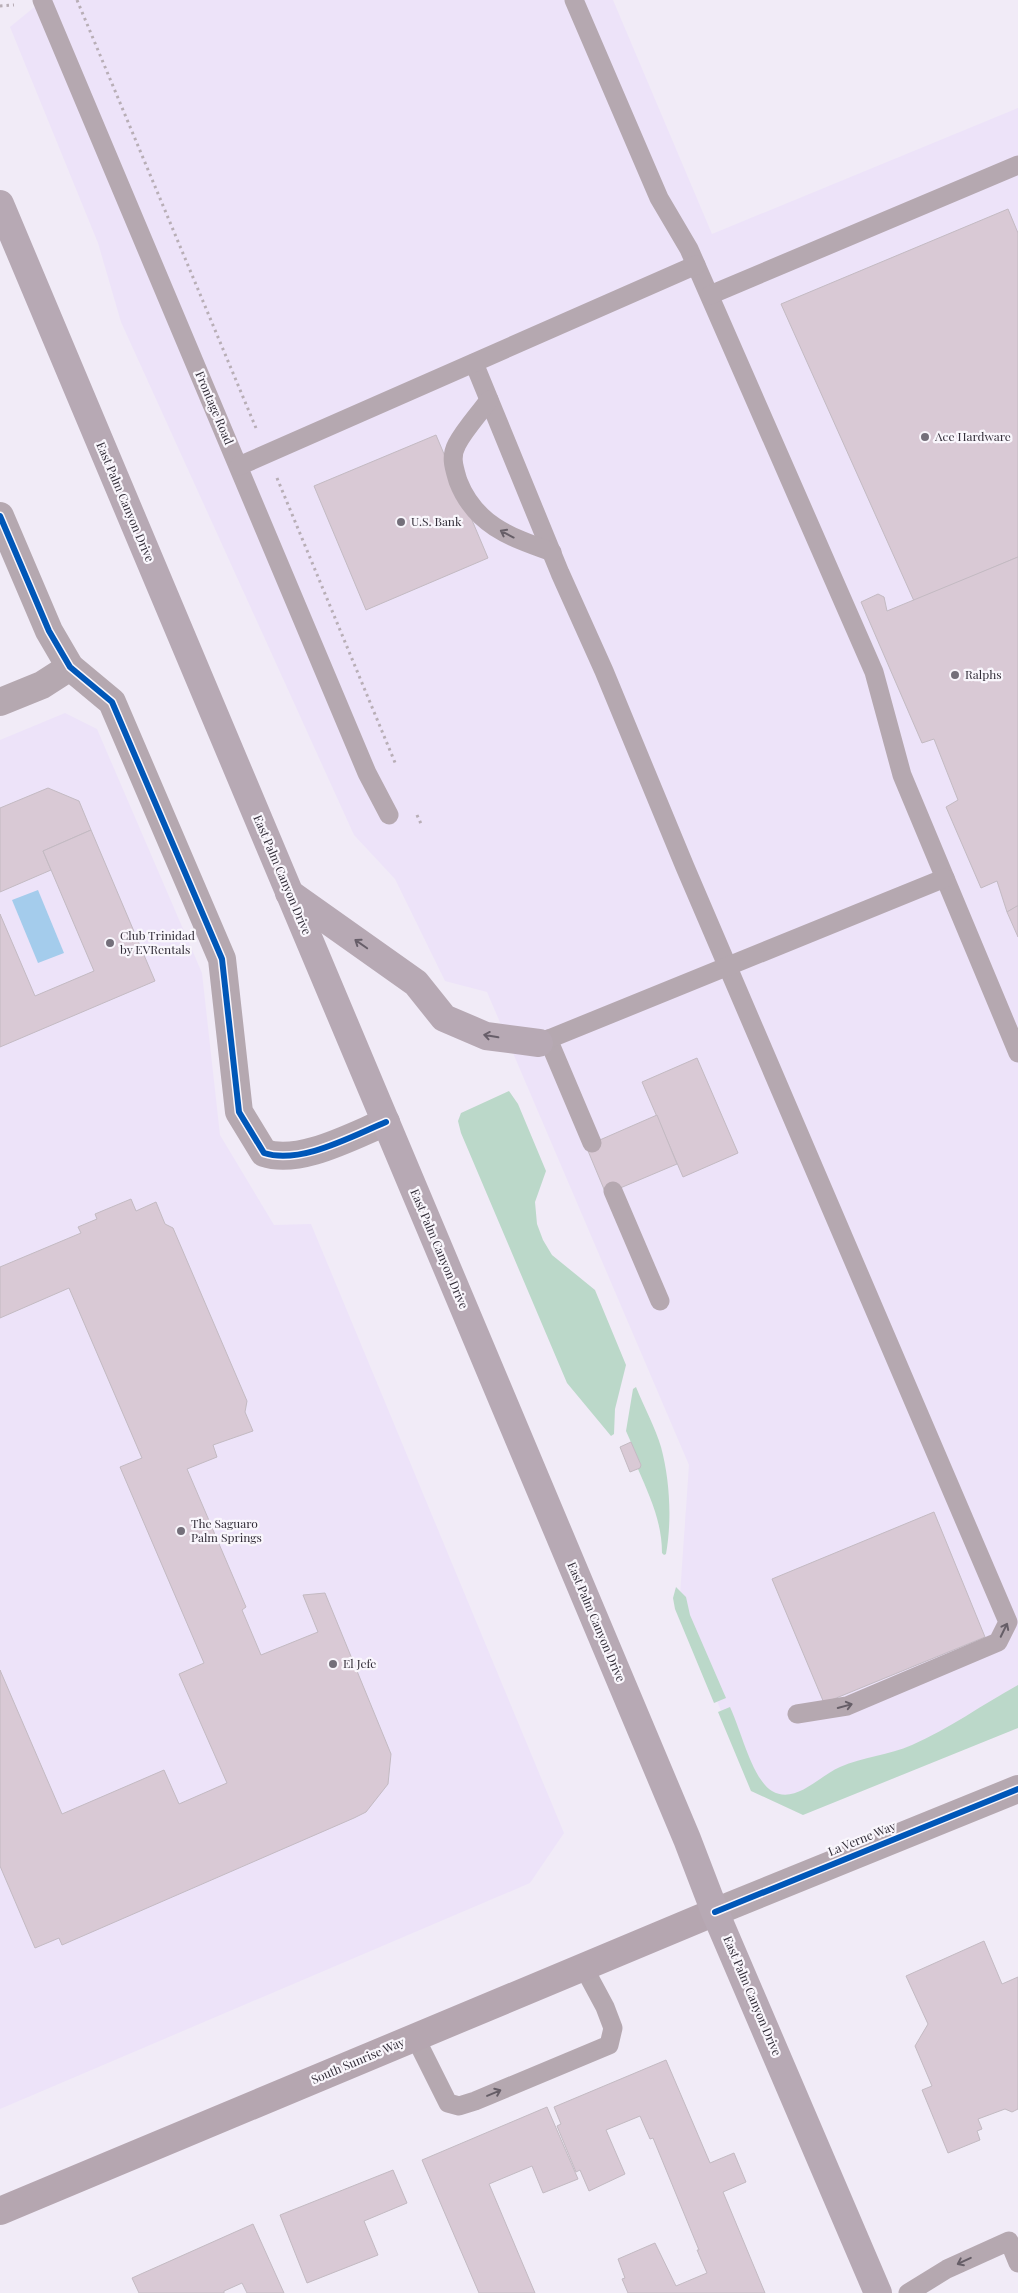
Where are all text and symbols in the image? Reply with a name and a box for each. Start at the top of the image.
street label: Frontage Road [192,368,238,447]
place label: Ace Hardware [934,428,1011,444]
marker: Ace Hardware [919,431,931,443]
street label: East Palm Canyon Drive [93,439,158,564]
place label: U.S. Bank [411,513,462,529]
marker: U.S. Bank [395,516,407,528]
one-way arrow [499,529,514,539]
place label: Ralphs [965,666,1002,682]
marker: Ralphs [949,669,961,681]
street label: East Palm Canyon Drive [250,812,315,937]
place label: Club Trinidad by EVRentals [120,927,195,957]
marker: Club Trinidad by EVRentals [104,937,116,949]
one-way arrow [354,939,368,949]
one-way arrow [483,1031,499,1041]
street label: East Palm Canyon Drive [407,1186,472,1311]
place label: The Saguaro Palm Springs [191,1515,262,1545]
marker: The Saguaro Palm Springs [175,1525,187,1537]
street label: East Palm Canyon Drive [564,1559,629,1684]
one-way arrow [1000,1623,1009,1638]
place label: El Jefe [343,1655,376,1671]
marker: El Jefe [327,1658,339,1670]
one-way arrow [836,1700,852,1710]
street label: La Verne Way [825,1817,898,1859]
street label: East Palm Canyon Drive [720,1933,785,2058]
street label: South Sunrise Way [308,2033,407,2087]
one-way arrow [486,2088,501,2098]
one-way arrow [957,2257,972,2267]

